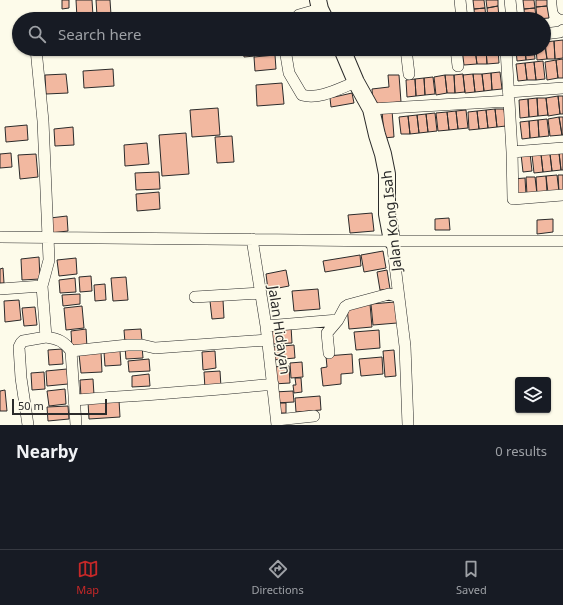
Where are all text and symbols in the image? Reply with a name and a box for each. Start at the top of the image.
search box [12,12,551,56]
icon: search [26,23,48,45]
text: Search here [58,24,141,44]
street label: Jalan Kong Isah [376,170,406,274]
street label: Jalan Hidayan [264,282,296,376]
map controls [515,377,551,413]
button: layers [515,377,551,413]
scale bar [12,397,107,416]
text: 50 m [18,398,44,413]
text: Nearby [16,440,78,463]
text: 0 results [495,442,547,460]
tab: Map [76,558,99,597]
tab: Directions [251,558,304,597]
tab: Saved [456,558,487,597]

